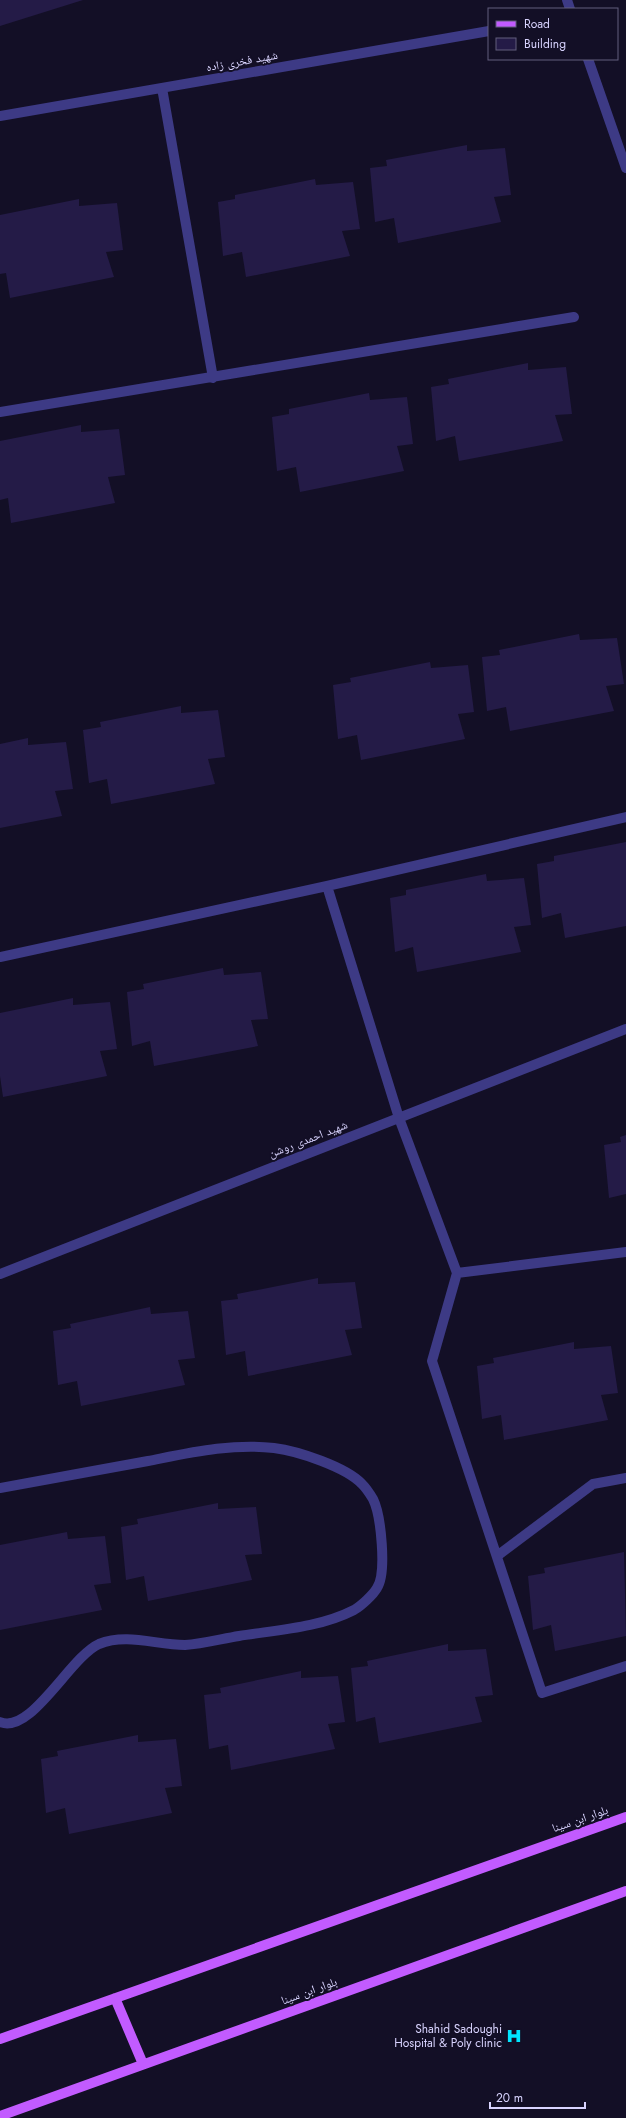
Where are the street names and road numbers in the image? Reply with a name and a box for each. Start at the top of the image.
street label: شهید فخری زاده [205,46,279,76]
street label: شهید احمدی روشن [266,1116,350,1162]
street label: بلوار ابن سینا [549,1801,611,1837]
street label: بلوار ابن سینا [278,1973,340,2009]

